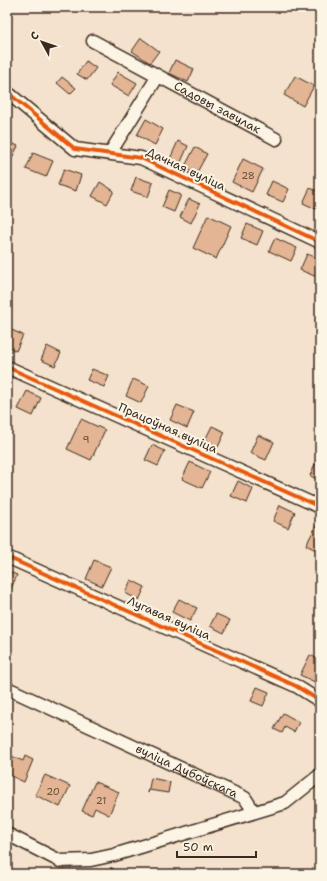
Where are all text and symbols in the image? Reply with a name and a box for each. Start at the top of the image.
north arrow [22,22,62,62]
text: С [27,28,43,43]
street label: Садовы завулак [171,78,264,138]
street label: Дачная вуліца [144,144,229,195]
house number: 28 [241,169,255,182]
street label: Працоўная вуліца [116,399,221,457]
house number: 9 [83,433,90,446]
street label: Лугавая вуліца [125,593,214,644]
street label: вуліца Дубоўскага [133,741,241,802]
house number: 20 [46,785,60,798]
house number: 21 [96,794,106,807]
scale bar [177,833,256,859]
text: 50 m [183,839,213,855]

